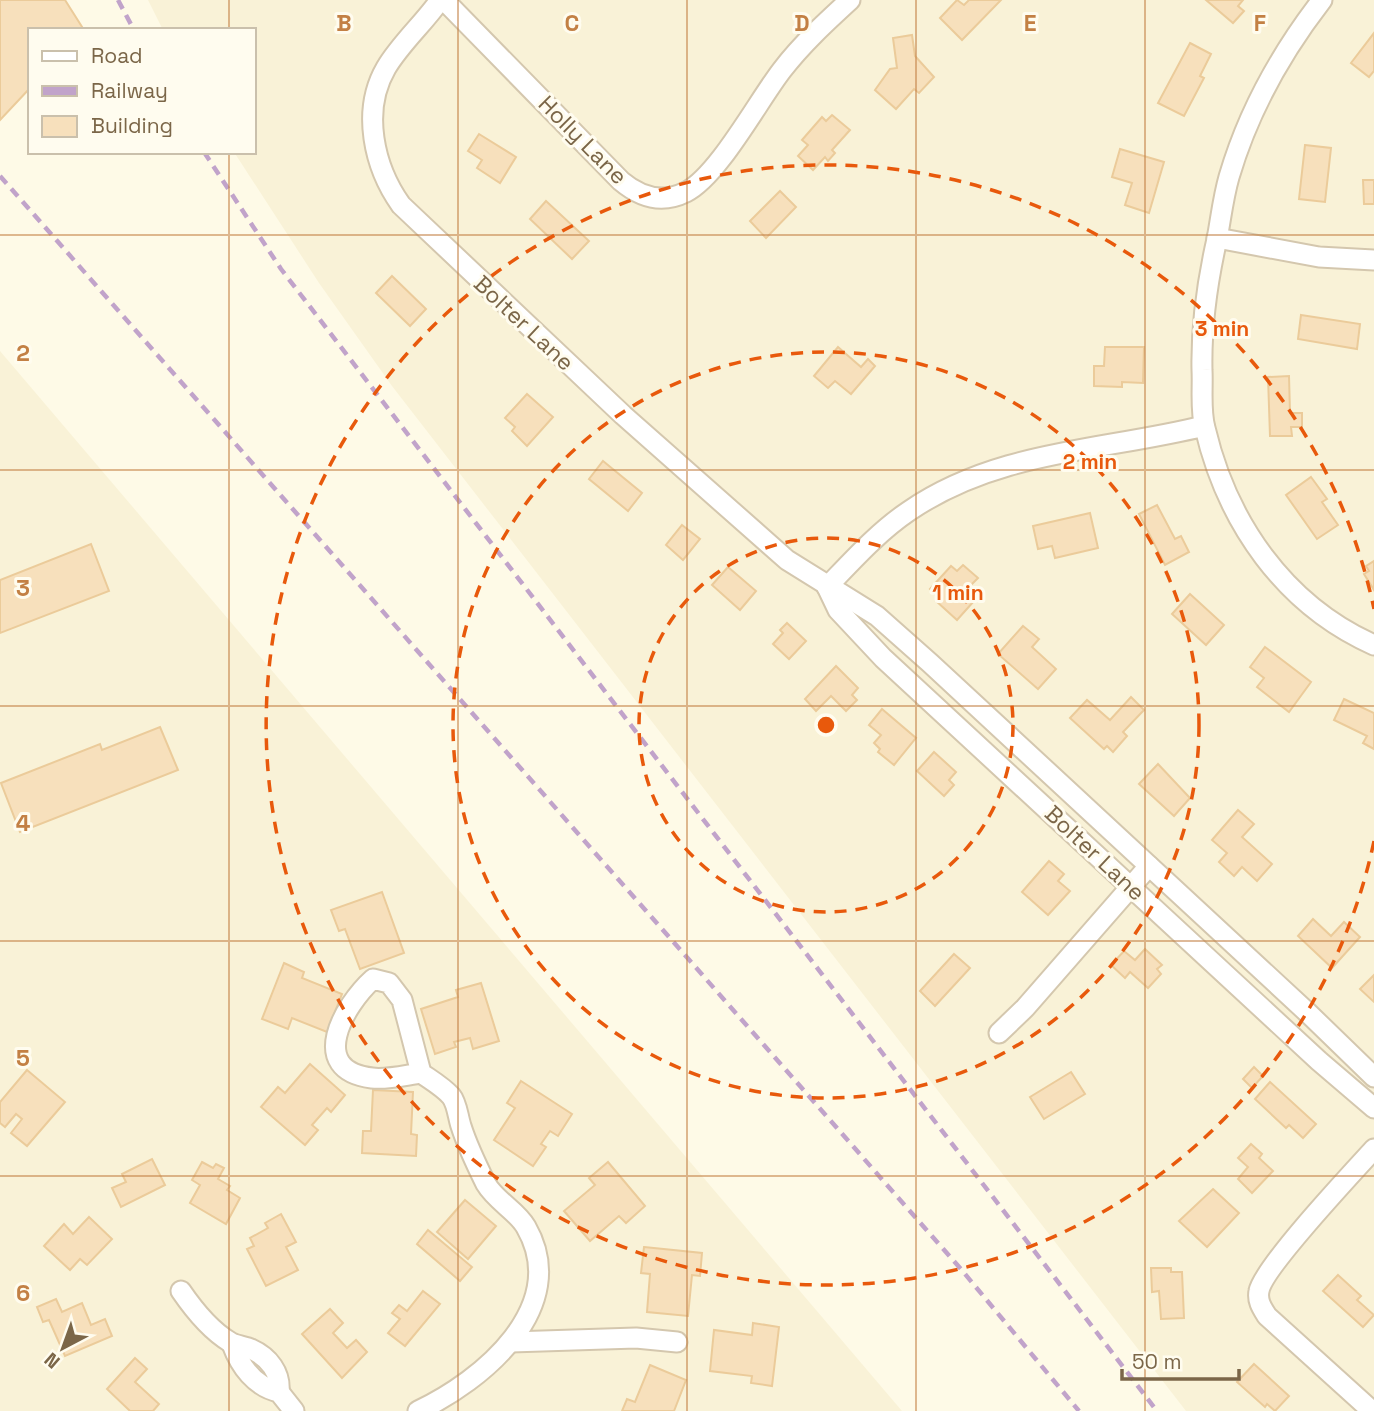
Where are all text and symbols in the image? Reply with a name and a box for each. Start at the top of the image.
text: B [336,8,352,38]
text: C [565,8,579,38]
text: D [794,8,810,38]
text: E [1024,8,1036,38]
text: F [1254,8,1266,38]
legend [28,28,256,154]
text: Road [91,42,143,69]
text: Railway [91,77,168,104]
street label: Holly Lane [532,89,634,191]
text: Building [91,112,173,139]
street label: Bolter Lane [467,269,581,377]
text: 3 min [1195,315,1249,342]
text: 2 [16,338,30,368]
text: 2 min [1063,448,1117,475]
text: 3 [16,573,30,603]
text: 1 min [932,579,984,606]
centre of rings [814,713,838,737]
street label: Bolter Lane [1038,799,1152,907]
text: 4 [16,808,31,838]
text: 5 [16,1043,30,1073]
text: 6 [16,1278,30,1308]
north arrow [28,1313,98,1383]
scale bar [1122,1338,1239,1382]
text: N [39,1347,65,1374]
text: 50 m [1132,1348,1182,1375]

